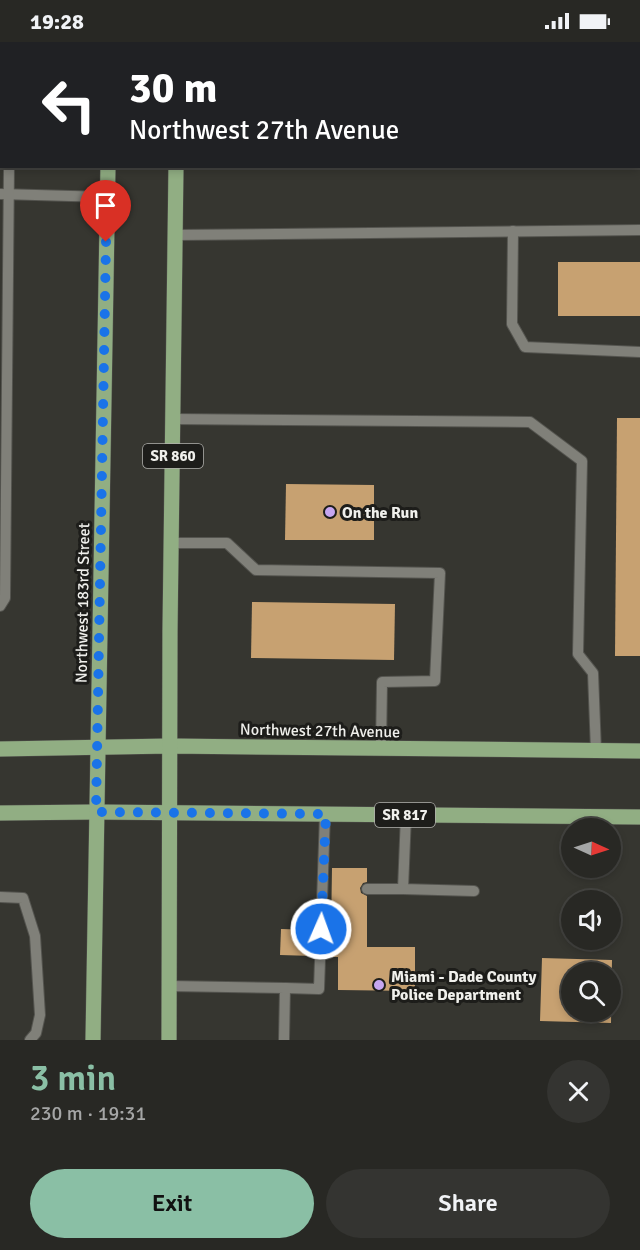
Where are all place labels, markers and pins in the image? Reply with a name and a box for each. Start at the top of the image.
pin [80,180,131,242]
place label: On the Run [342,503,418,523]
marker: On the Run [323,505,337,519]
place label: Miami - Dade County Police Department [391,967,537,1005]
marker: Miami - Dade County Police Department [372,978,386,992]

